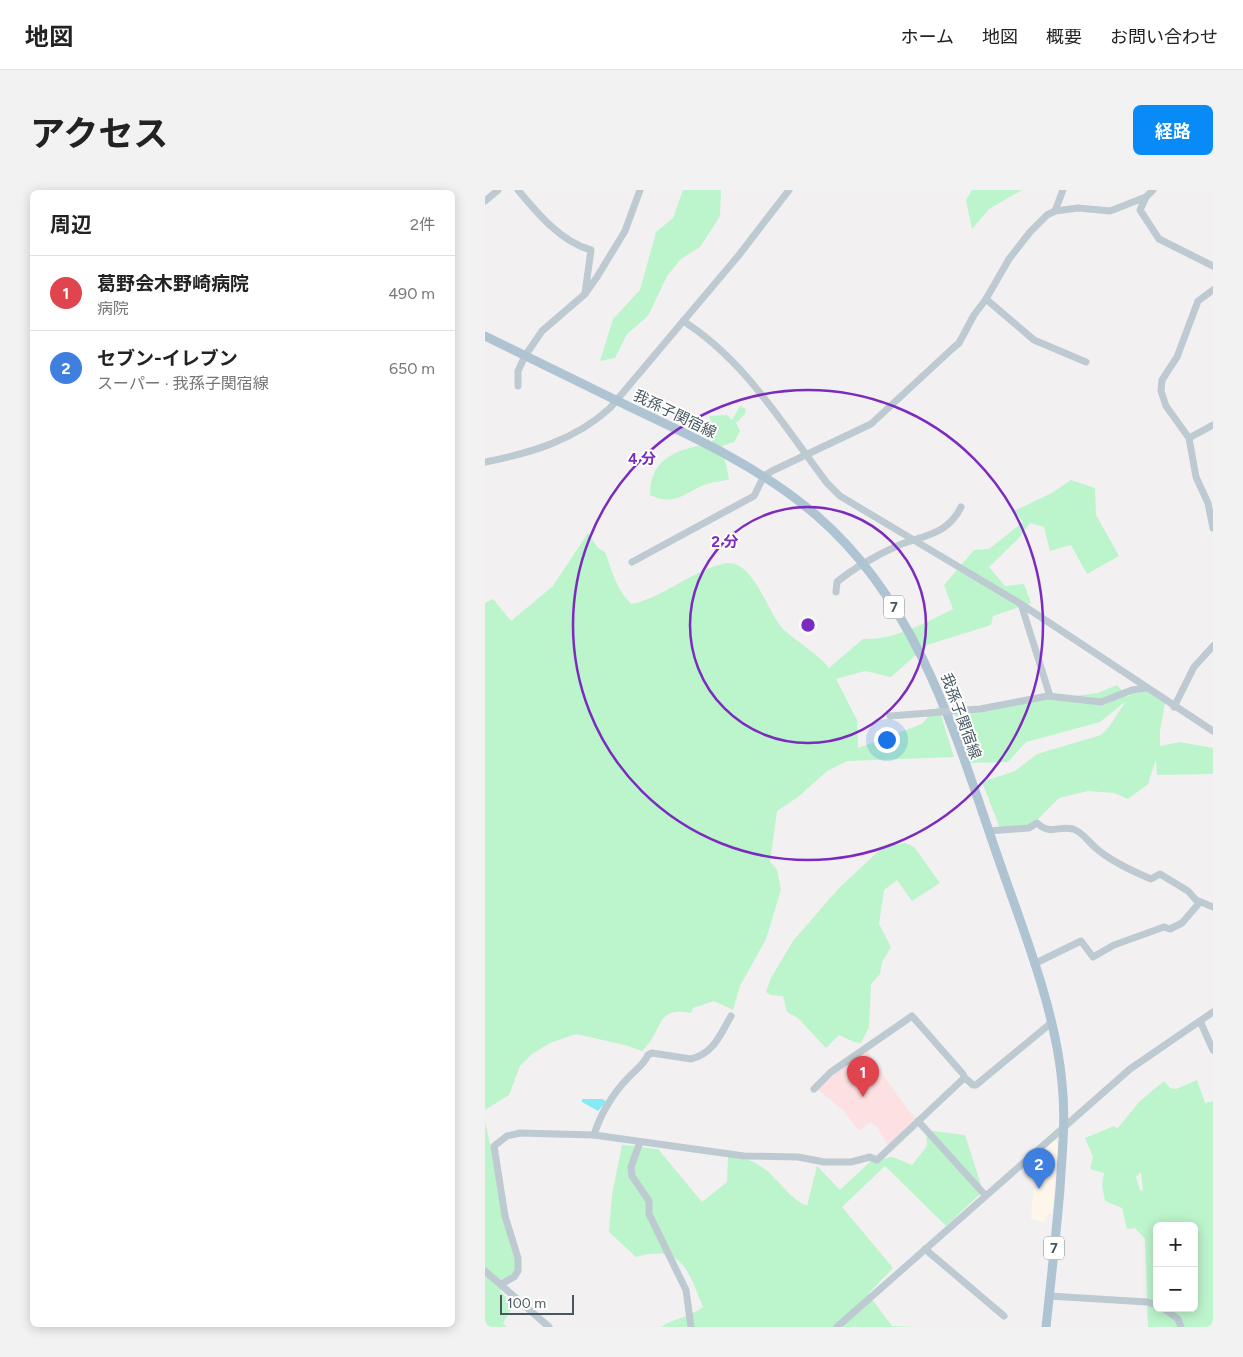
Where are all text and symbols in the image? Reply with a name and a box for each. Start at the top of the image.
text: 地図 [25,22,73,51]
text: ホーム [901,26,954,48]
text: 地図 [982,26,1018,48]
text: 概要 [1046,26,1082,48]
text: お問い合わせ [1110,26,1218,48]
button: 経路 [1133,105,1213,155]
text: アクセス [30,113,168,155]
text: 周辺 [50,212,92,237]
text: 2件 [410,215,435,234]
text: 葛野会木野崎病院 [97,272,249,295]
text: 1 [63,284,69,303]
text: 490 m [388,284,435,303]
text: 病院 [97,299,129,318]
text: セブン-イレブン [97,347,238,370]
text: 2 [61,359,71,378]
text: 650 m [389,359,435,378]
text: スーパー · 我孫子関宿線 [97,374,269,393]
street label: 我孫子関宿線 [631,386,719,442]
text: 4 分 [628,450,656,468]
text: 2 分 [711,533,739,551]
road number: 7 [884,596,904,618]
centre of rings [799,616,817,634]
street label: 我孫子関宿線 [937,671,985,761]
your location [874,727,900,753]
pin: 1 [847,1056,879,1097]
pin: 2 [1023,1148,1055,1189]
map controls [1153,1222,1198,1312]
button: + [1153,1222,1198,1267]
road number: 7 [1044,1236,1064,1260]
button: − [1153,1267,1198,1312]
scale bar [500,1292,574,1315]
text: 100 m [507,1295,546,1312]

